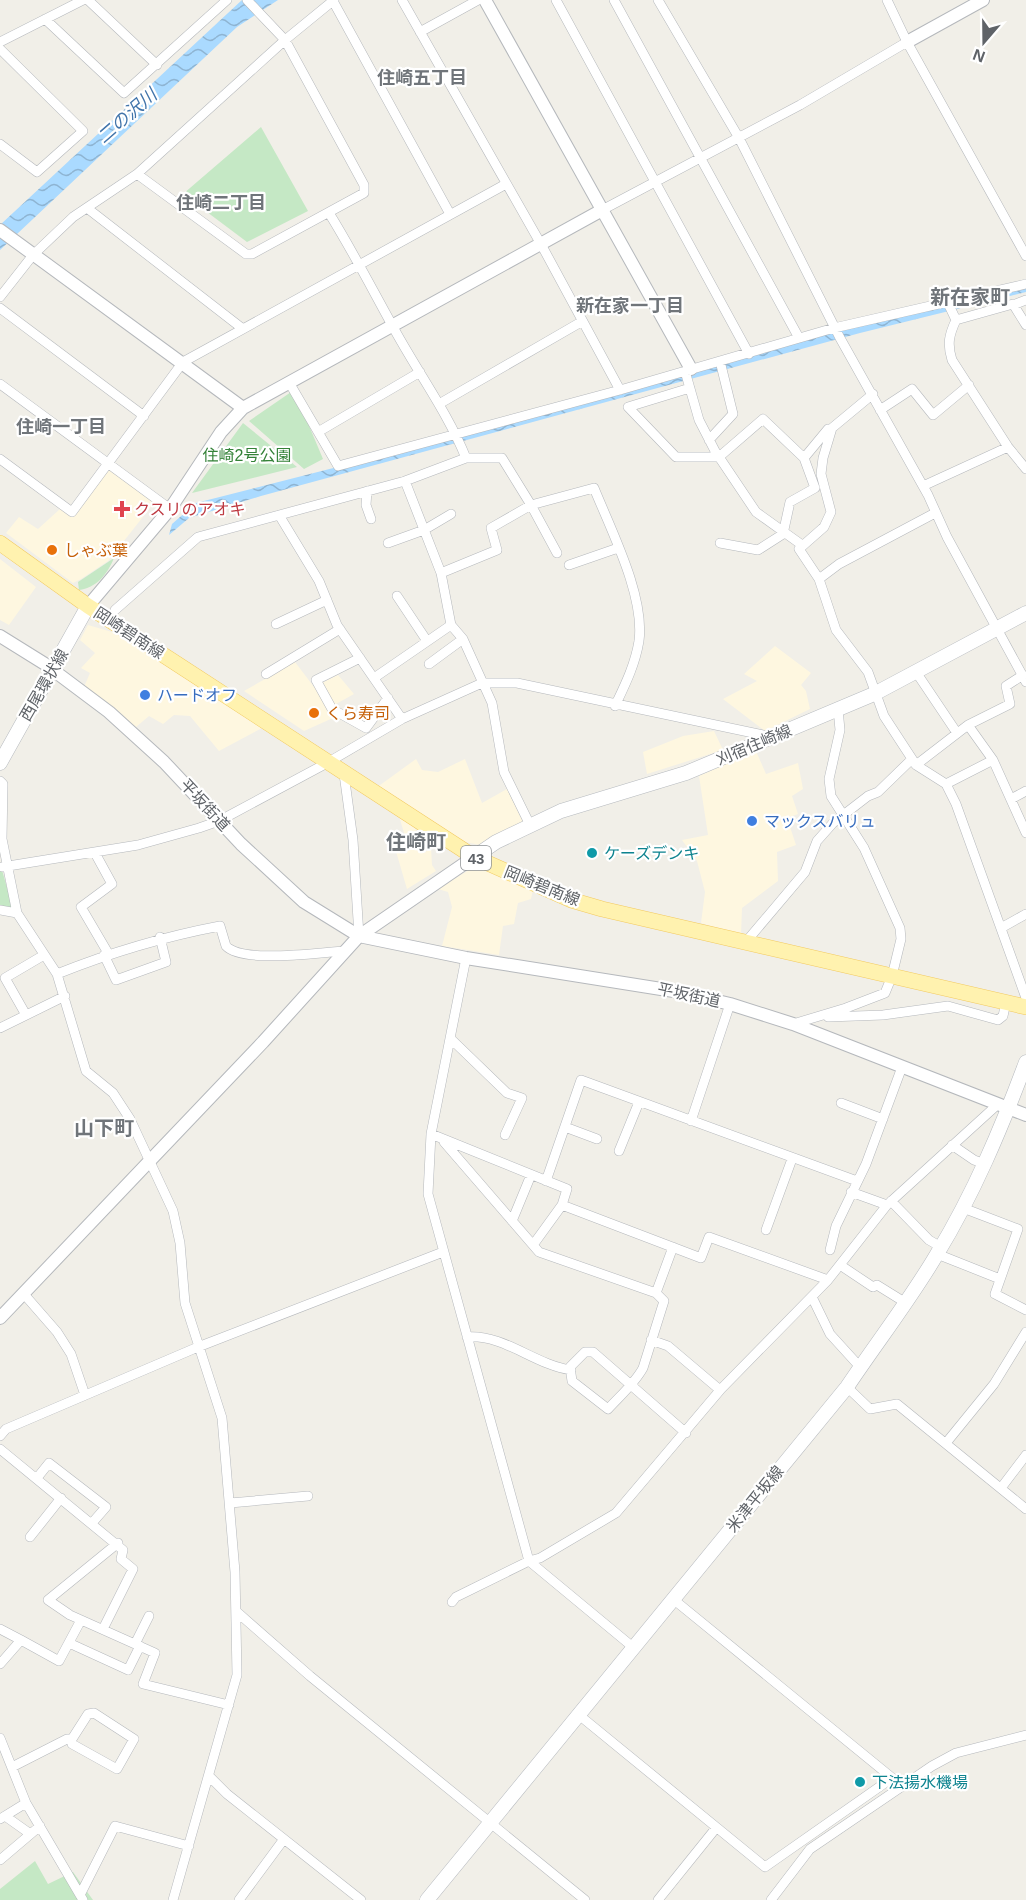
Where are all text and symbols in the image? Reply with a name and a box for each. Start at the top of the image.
north arrow [954,12,1014,72]
text: N [971,46,987,66]
district label: 住崎五丁目 [377,68,467,88]
water label: 二の沢川 [93,84,162,147]
district label: 住崎二丁目 [176,193,266,213]
district label: 新在家町 [930,286,1010,308]
district label: 新在家一丁目 [576,296,684,316]
district label: 住崎一丁目 [16,417,106,437]
park label: 住崎2号公園 [203,447,291,464]
place label: クスリのアオキ [134,501,246,518]
marker: クスリのアオキ [115,502,129,516]
place label: しゃぶ葉 [64,542,128,559]
marker: しゃぶ葉 [45,543,59,557]
street label: 岡崎碧南線 [91,604,167,662]
street label: 西尾環状線 [17,646,71,724]
place label: ハードオフ [157,687,237,704]
marker: ハードオフ [138,688,152,702]
place label: くら寿司 [326,705,390,722]
marker: くら寿司 [307,706,321,720]
street label: 刈宿住崎線 [714,722,794,768]
street label: 平坂街道 [177,776,233,834]
place label: マックスバリュ [764,813,876,830]
marker: マックスバリュ [745,814,759,828]
district label: 住崎町 [386,831,446,853]
place label: ケーズデンキ [604,845,699,862]
road number: 43 [461,846,491,870]
marker: ケーズデンキ [585,846,599,860]
street label: 岡崎碧南線 [502,863,582,909]
street label: 平坂街道 [656,980,722,1010]
district label: 山下町 [74,1117,134,1139]
street label: 米津平坂線 [723,1463,787,1535]
place label: 下法揚水機場 [872,1774,968,1791]
marker: 下法揚水機場 [853,1775,867,1789]

